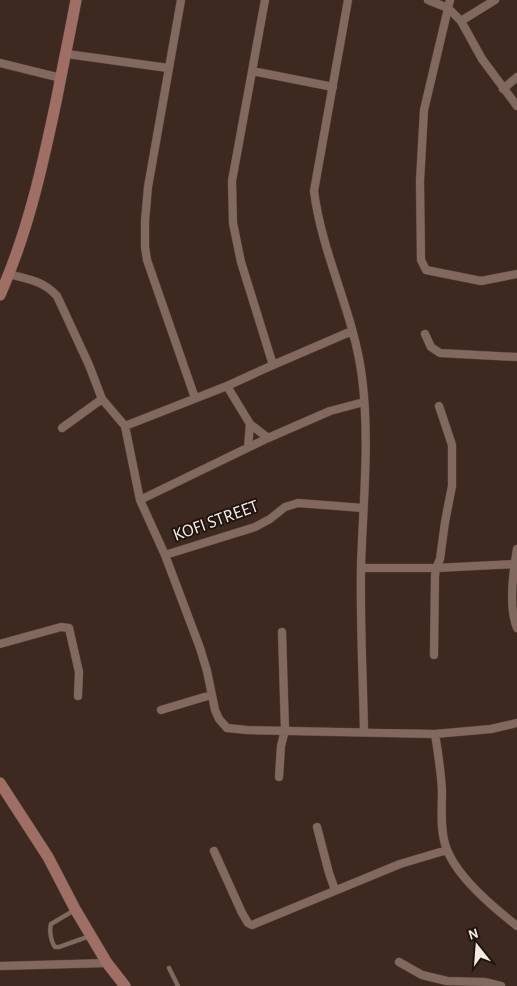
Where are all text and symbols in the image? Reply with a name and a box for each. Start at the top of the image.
street label: KOFI STREET [171,497,261,545]
north arrow [452,921,502,971]
text: N [467,926,480,943]

